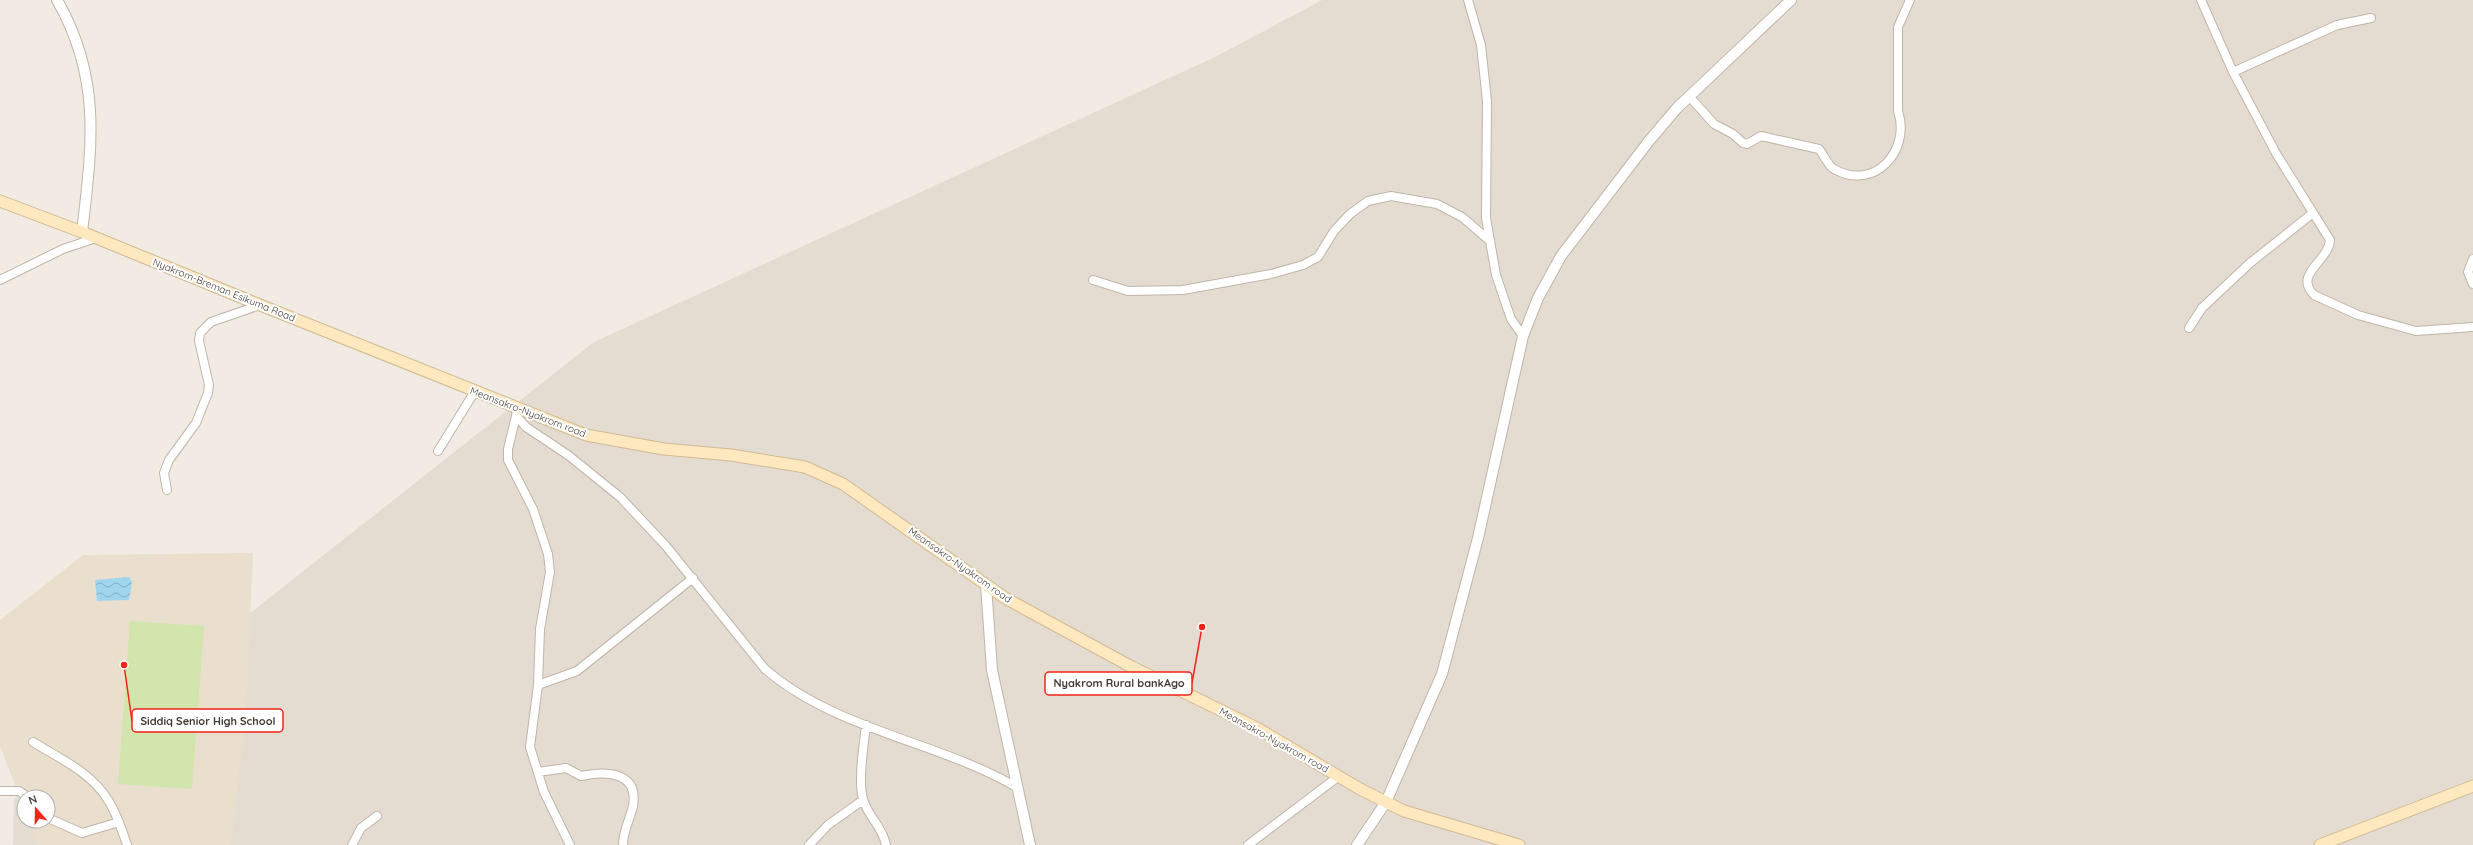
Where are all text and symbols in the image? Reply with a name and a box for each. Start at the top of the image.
street label: Nyakrom-Breman Esikuma Road [151,255,297,325]
street label: Meansakro-Nyakrom road [468,384,588,440]
street label: Meansakro-Nyakrom road [906,524,1014,606]
callout: Nyakrom Rural bankAgo [1045,672,1192,695]
text: Nyakrom Rural bankAgo [1053,676,1185,690]
street label: Meansakro-Nyakrom road [1217,704,1331,776]
callout: Siddiq Senior High School [132,709,283,732]
text: Siddiq Senior High School [141,714,276,728]
north arrow [16,789,56,829]
text: N [26,792,39,808]

